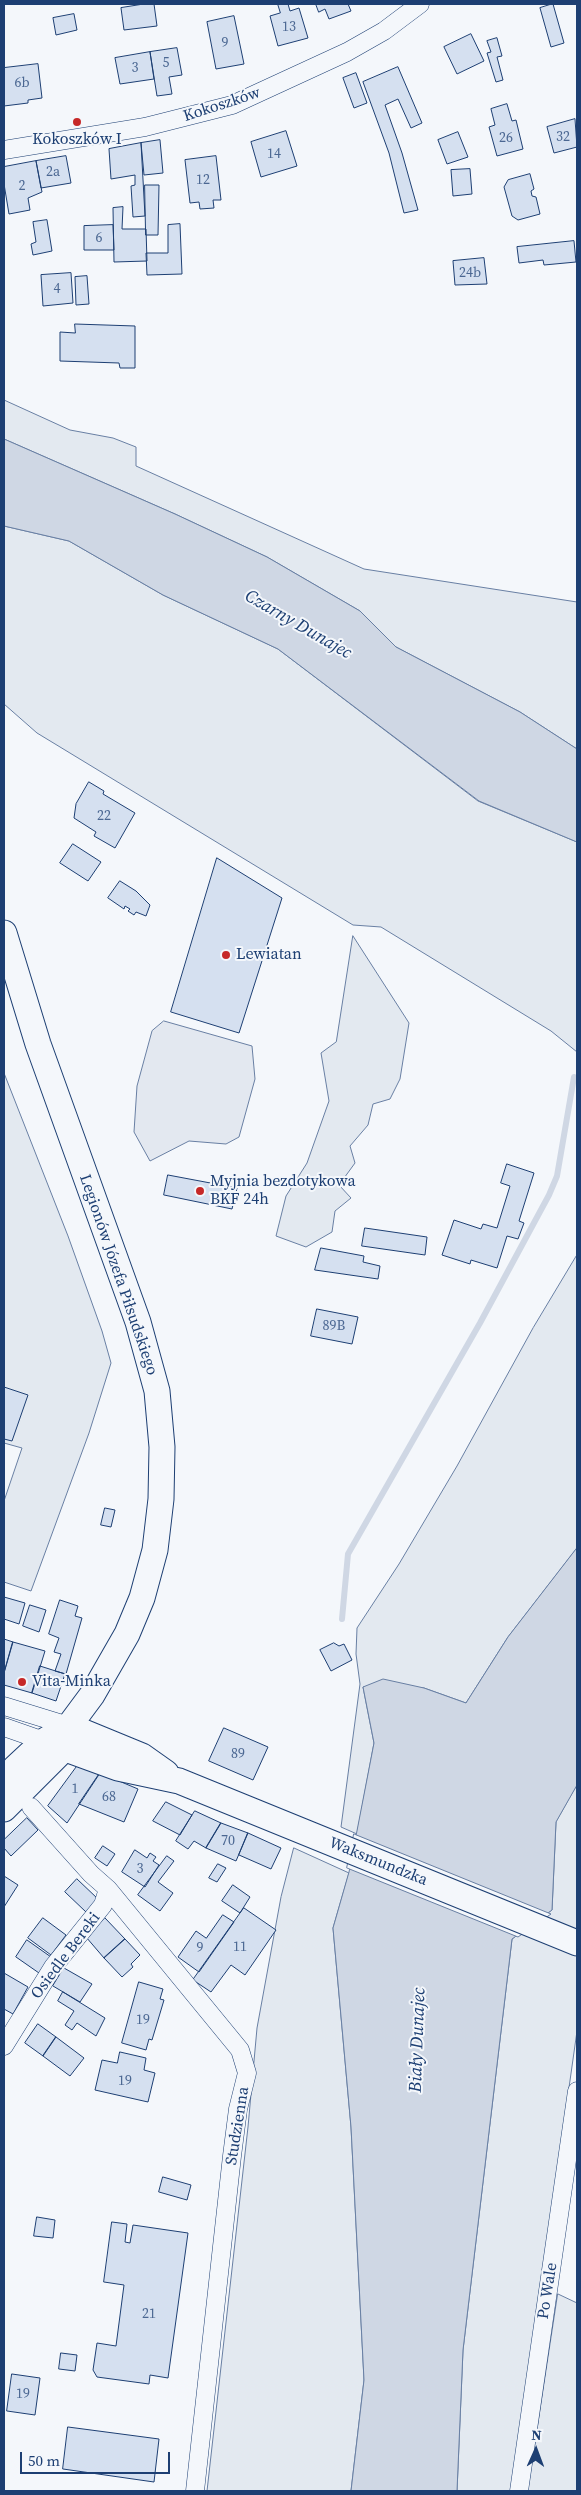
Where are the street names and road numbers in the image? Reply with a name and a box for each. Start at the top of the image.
street label: Kokoszków [181,84,263,126]
street label: Legionów Józefa Piłsudskiego [75,1172,161,1378]
street label: Waksmundzka [326,1834,430,1890]
street label: Osiedle Bereki [27,1909,105,2003]
street label: Studzienna [222,2085,254,2167]
street label: Po Wale [534,2261,562,2321]

